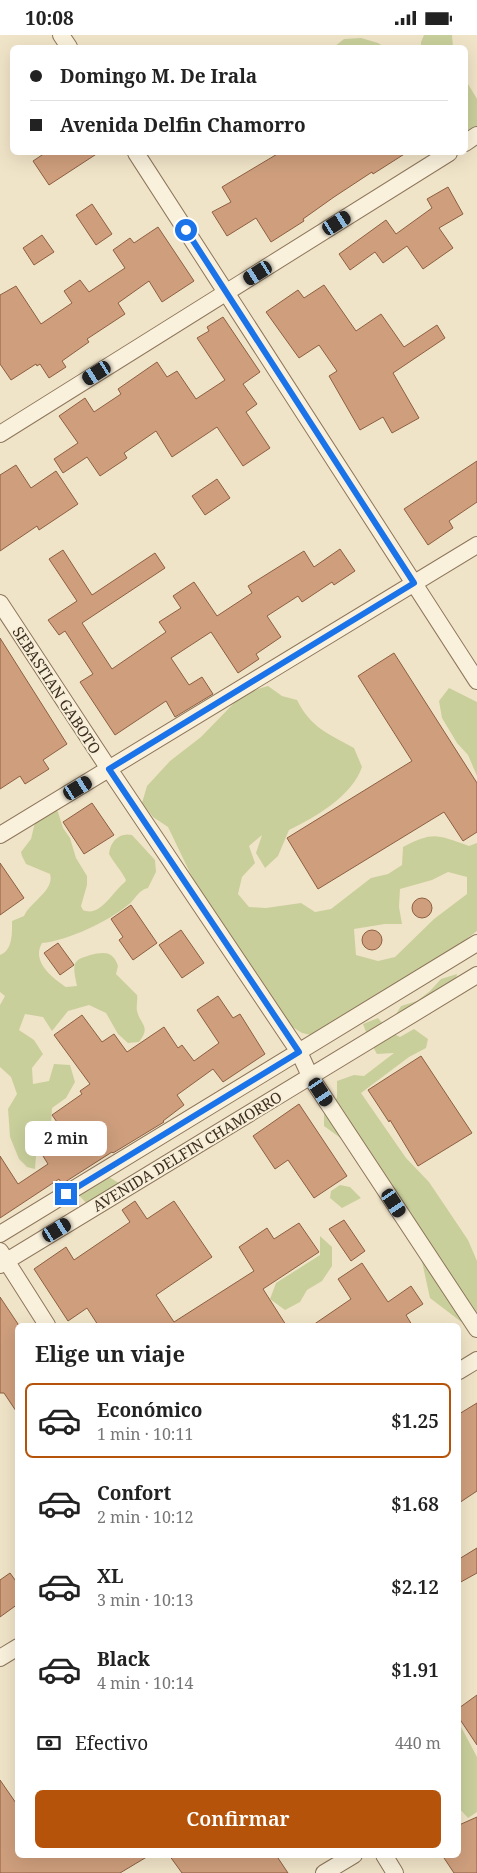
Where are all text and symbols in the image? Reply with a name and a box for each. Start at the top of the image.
text: 10:08 [25,5,74,31]
text: Domingo M. De Irala [60,63,257,89]
text: Avenida Delfin Chamorro [60,112,306,138]
car [320,209,353,237]
route start [175,219,197,241]
car [241,259,274,287]
car [80,359,113,387]
street label: SEBASTIAN GABOTO [8,622,106,758]
car [61,774,94,802]
car [306,1075,335,1109]
street label: AVENIDA DELFIN CHAMORRO [89,1086,285,1216]
callout: 2 min [25,1121,107,1157]
text: 2 min [44,1127,88,1149]
route end [55,1183,77,1205]
car [379,1186,408,1220]
car [40,1216,73,1244]
text: Elige un viaje [35,1338,185,1368]
text: Económico [97,1397,203,1423]
icon: car [37,1398,82,1443]
text: $1.25 [391,1408,439,1434]
text: 1 min · 10:11 [97,1423,193,1445]
text: Confort [97,1480,171,1506]
icon: car [37,1481,82,1526]
text: $1.68 [391,1491,439,1517]
text: 2 min · 10:12 [97,1506,193,1528]
text: XL [97,1563,123,1589]
icon: car [37,1564,82,1609]
text: $2.12 [391,1574,439,1600]
text: 3 min · 10:13 [97,1589,193,1611]
text: Black [97,1646,150,1672]
icon: car [37,1647,82,1692]
text: $1.91 [391,1657,439,1683]
text: 4 min · 10:14 [97,1672,193,1694]
icon: cash [35,1729,63,1757]
text: Efectivo [75,1730,148,1756]
text: 440 m [395,1732,441,1754]
button: Confirmar [35,1790,441,1848]

